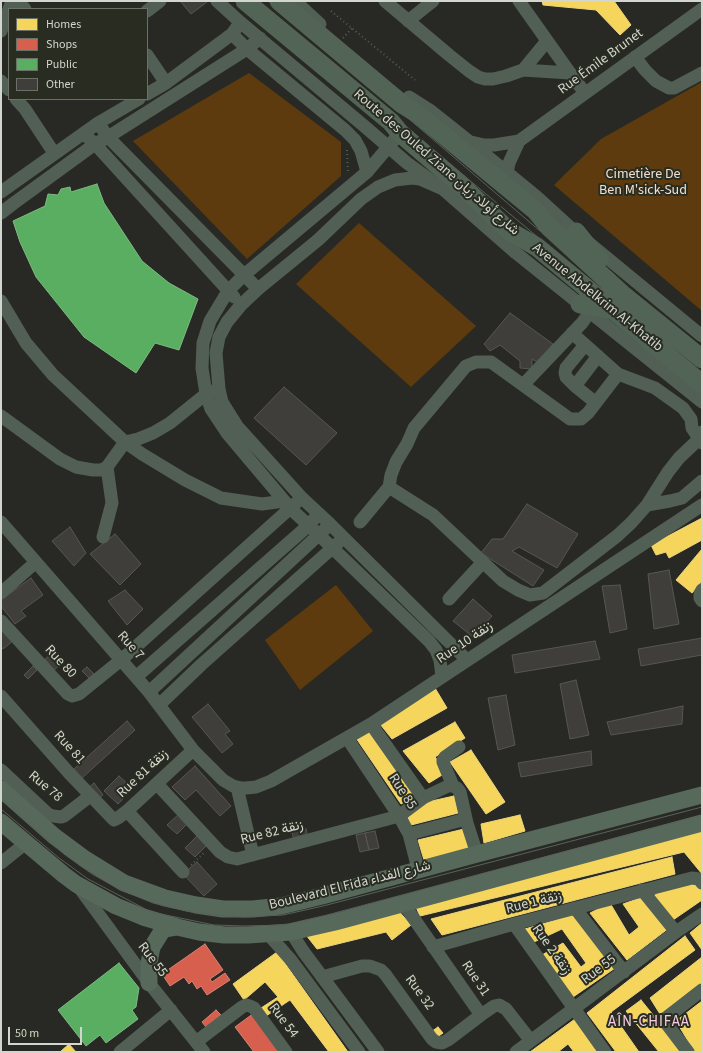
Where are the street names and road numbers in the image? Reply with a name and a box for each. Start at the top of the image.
street label: Rue Émile Brunet [555,26,647,98]
street label: Route des Ouled Ziane شارع أولاد زيان [350,86,522,240]
street label: Avenue Abdelkrim Al-Khatib [528,240,666,356]
street label: Rue 10 زنقة [434,618,496,668]
street label: Rue 7 [113,628,147,664]
street label: Rue 80 [40,642,80,682]
street label: Rue 81 [50,728,88,768]
street label: Rue 81 زنقة [114,746,172,802]
street label: Rue 78 [25,768,65,806]
street label: Rue 85 [384,771,420,813]
street label: Rue 82 زنقة [239,817,305,849]
street label: Boulevard El Fida شارع الفداء [267,858,433,914]
street label: Rue 1 زنقة [504,888,564,918]
street label: Rue 2 زنقة [528,922,574,978]
street label: Rue 55 [133,939,171,981]
street label: Rue 55 [578,951,620,989]
street label: Rue 31 [457,958,493,1000]
street label: Rue 32 [401,972,437,1014]
street label: Rue 54 [264,1000,302,1042]

